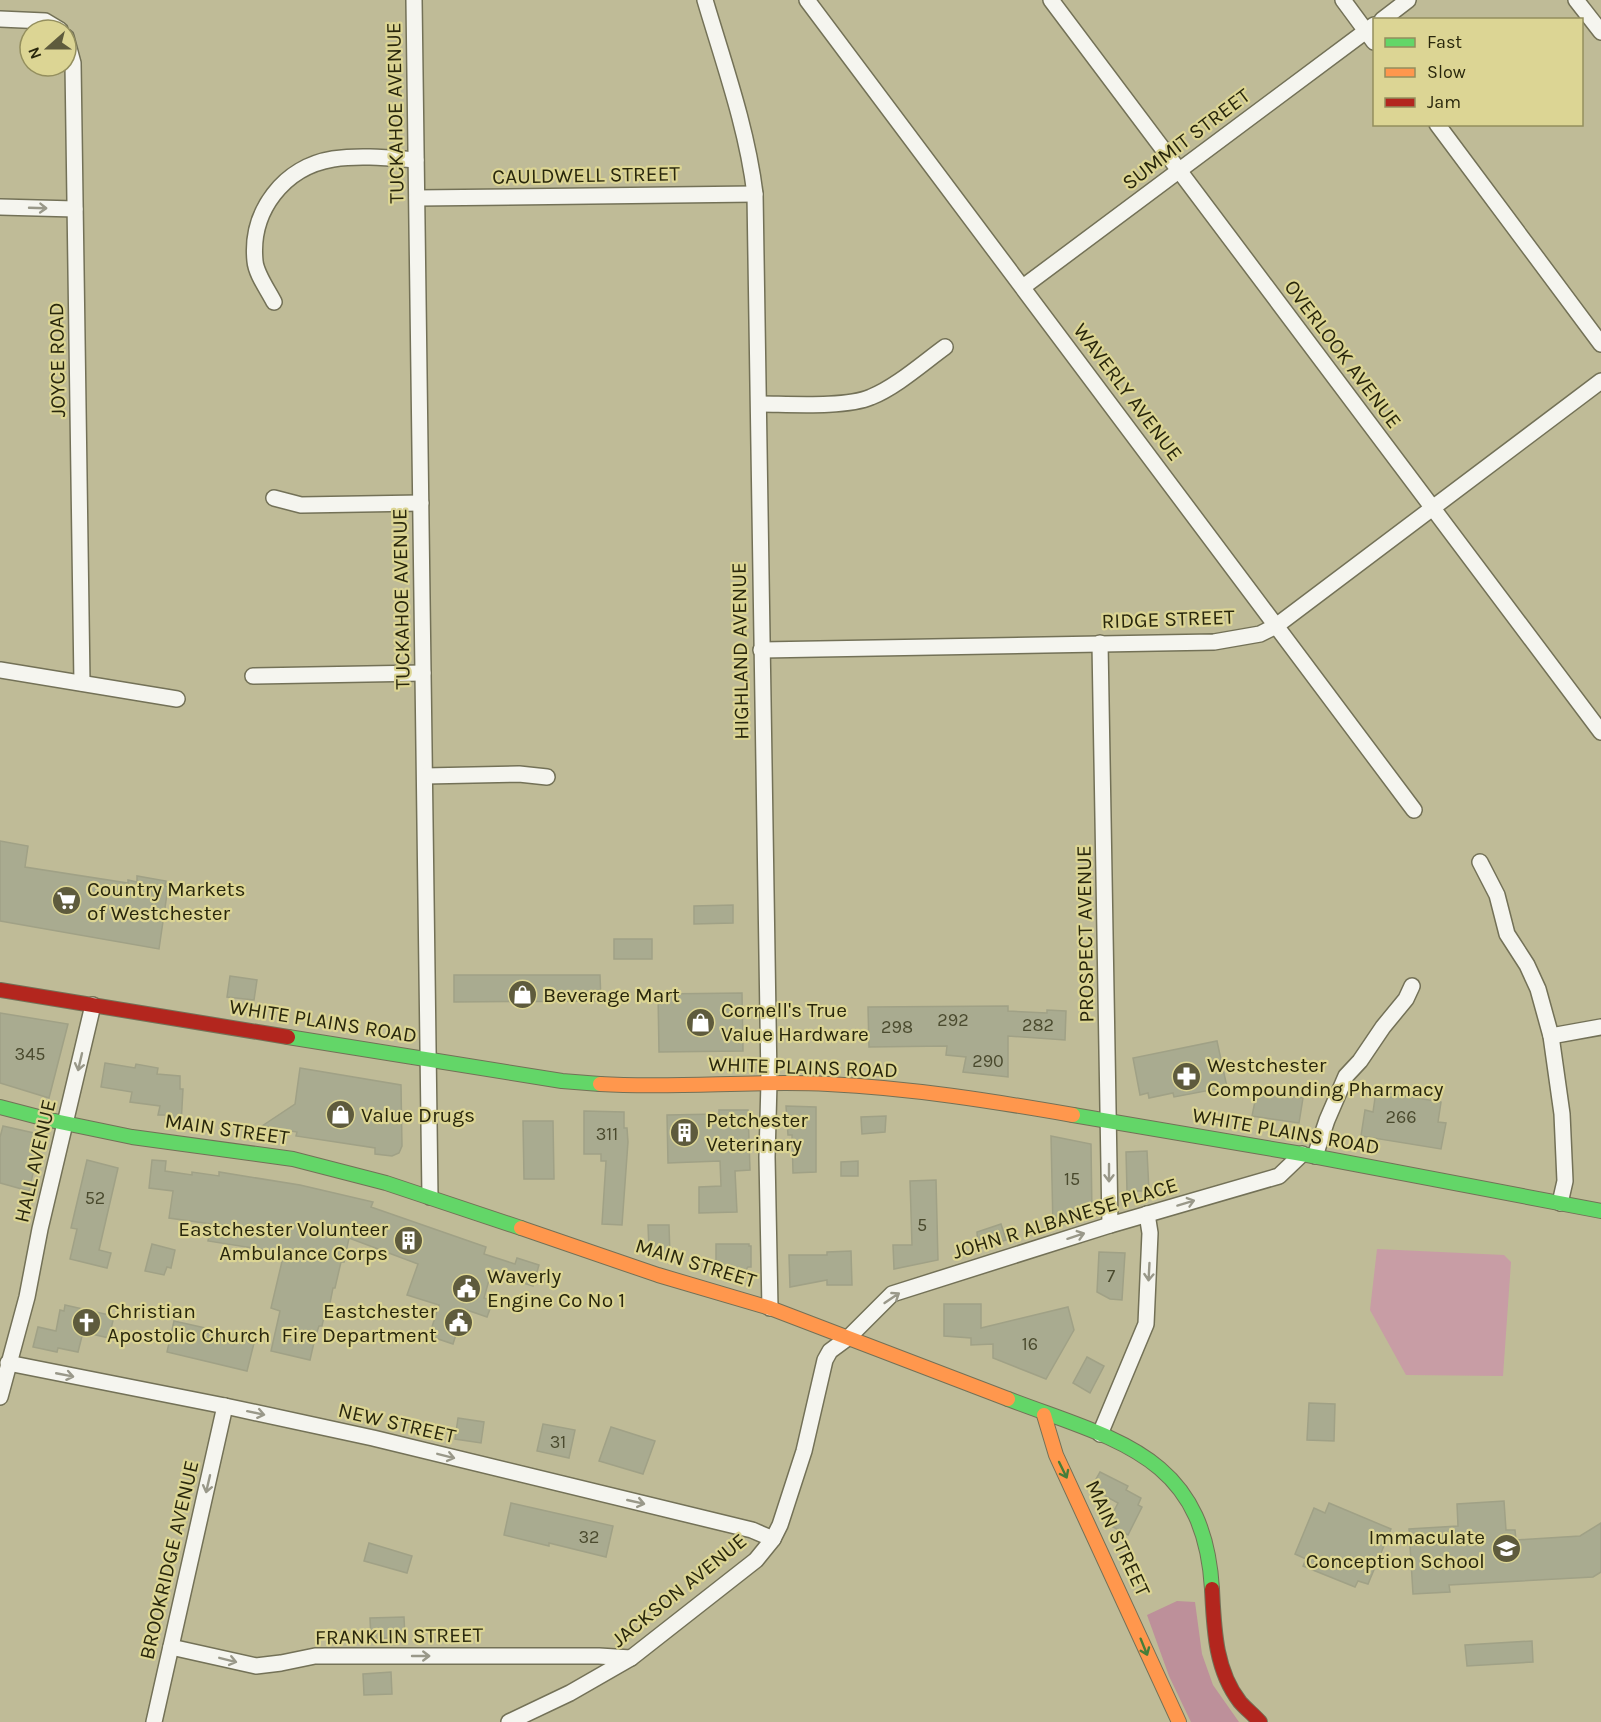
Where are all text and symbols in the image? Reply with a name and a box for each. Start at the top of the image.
north arrow [18,18,78,78]
legend [1373,18,1583,126]
street label: TUCKAHOE AVENUE [381,22,409,204]
text: Fast [1427,31,1462,53]
text: N [24,44,45,62]
text: Slow [1427,61,1466,83]
street label: SUMMIT STREET [1117,83,1255,195]
text: Jam [1427,91,1461,113]
street label: CAULDWELL STREET [492,161,681,189]
one-way arrow [27,202,47,214]
street label: OVERLOOK AVENUE [1279,275,1407,433]
street label: JOYCE ROAD [44,302,70,418]
street label: WAVERLY AVENUE [1068,319,1188,465]
street label: TUCKAHOE AVENUE [387,508,415,690]
street label: HIGHLAND AVENUE [726,562,754,740]
street label: RIDGE STREET [1101,605,1235,633]
street label: PROSPECT AVENUE [1071,845,1099,1023]
place label: Country Markets of Westchester [87,877,245,925]
supermarket icon: Country Markets of Westchester [50,885,82,917]
shop icon: Beverage Mart [506,979,538,1011]
place label: Beverage Mart [543,983,680,1007]
street label: WHITE PLAINS ROAD [227,994,419,1048]
place label: Cornell's True Value Hardware [721,998,869,1046]
shop icon: Cornell's True Value Hardware [684,1006,716,1038]
house number: 292 [937,1009,969,1031]
house number: 282 [1022,1014,1054,1036]
house number: 298 [881,1016,913,1038]
house number: 345 [15,1043,45,1065]
house number: 290 [972,1050,1004,1072]
one-way arrow [73,1052,85,1071]
street label: WHITE PLAINS ROAD [708,1052,898,1082]
place label: Westchester Compounding Pharmacy [1207,1053,1444,1101]
pharmacy icon: Westchester Compounding Pharmacy [1170,1061,1202,1093]
street label: HALL AVENUE [9,1097,61,1225]
shop icon: Value Drugs [324,1099,356,1131]
place label: Value Drugs [361,1103,475,1127]
street label: WHITE PLAINS ROAD [1190,1103,1382,1159]
house number: 266 [1385,1106,1417,1128]
street label: MAIN STREET [163,1108,291,1150]
place label: Petchester Veterinary [706,1108,808,1156]
building icon: Petchester Veterinary [669,1116,701,1148]
house number: 311 [596,1123,618,1145]
one-way arrow [1103,1163,1115,1183]
house number: 15 [1064,1168,1080,1190]
street label: JOHN R ALBANESE PLACE [950,1172,1180,1264]
house number: 52 [85,1187,105,1209]
one-way arrow [1176,1197,1195,1208]
house number: 5 [917,1214,927,1236]
place label: Eastchester Volunteer Ambulance Corps [178,1217,388,1265]
building icon: Eastchester Volunteer Ambulance Corps [393,1225,425,1257]
one-way arrow [1066,1230,1085,1241]
street label: MAIN STREET [633,1233,760,1293]
one-way arrow [1143,1262,1154,1282]
place label: Waverly Engine Co No 1 [487,1264,625,1312]
house number: 7 [1107,1265,1116,1287]
public building icon: Waverly Engine Co No 1 [450,1272,482,1304]
one-way arrow [883,1291,900,1304]
place label: Christian Apostolic Church [107,1299,271,1347]
place label: Eastchester Fire Department [281,1299,437,1347]
church icon: Christian Apostolic Church [70,1307,102,1339]
public building icon: Eastchester Fire Department [442,1307,474,1339]
house number: 16 [1022,1333,1038,1355]
one-way arrow [55,1370,74,1381]
street label: NEW STREET [336,1398,459,1448]
one-way arrow [246,1408,265,1419]
house number: 31 [550,1431,566,1453]
one-way arrow [437,1451,456,1463]
street label: BROOKRIDGE AVENUE [134,1458,204,1662]
one-way arrow [1057,1460,1069,1478]
one-way arrow [201,1474,213,1493]
street label: MAIN STREET [1081,1476,1156,1600]
one-way arrow [626,1496,645,1508]
place label: Immaculate Conception School [1306,1525,1485,1573]
house number: 32 [578,1526,600,1548]
street label: JACKSON AVENUE [607,1528,751,1652]
school or university icon: Immaculate Conception School [1490,1533,1522,1565]
street label: FRANKLIN STREET [315,1623,484,1649]
one-way arrow [1139,1637,1150,1656]
one-way arrow [411,1650,431,1662]
one-way arrow [218,1655,237,1667]

